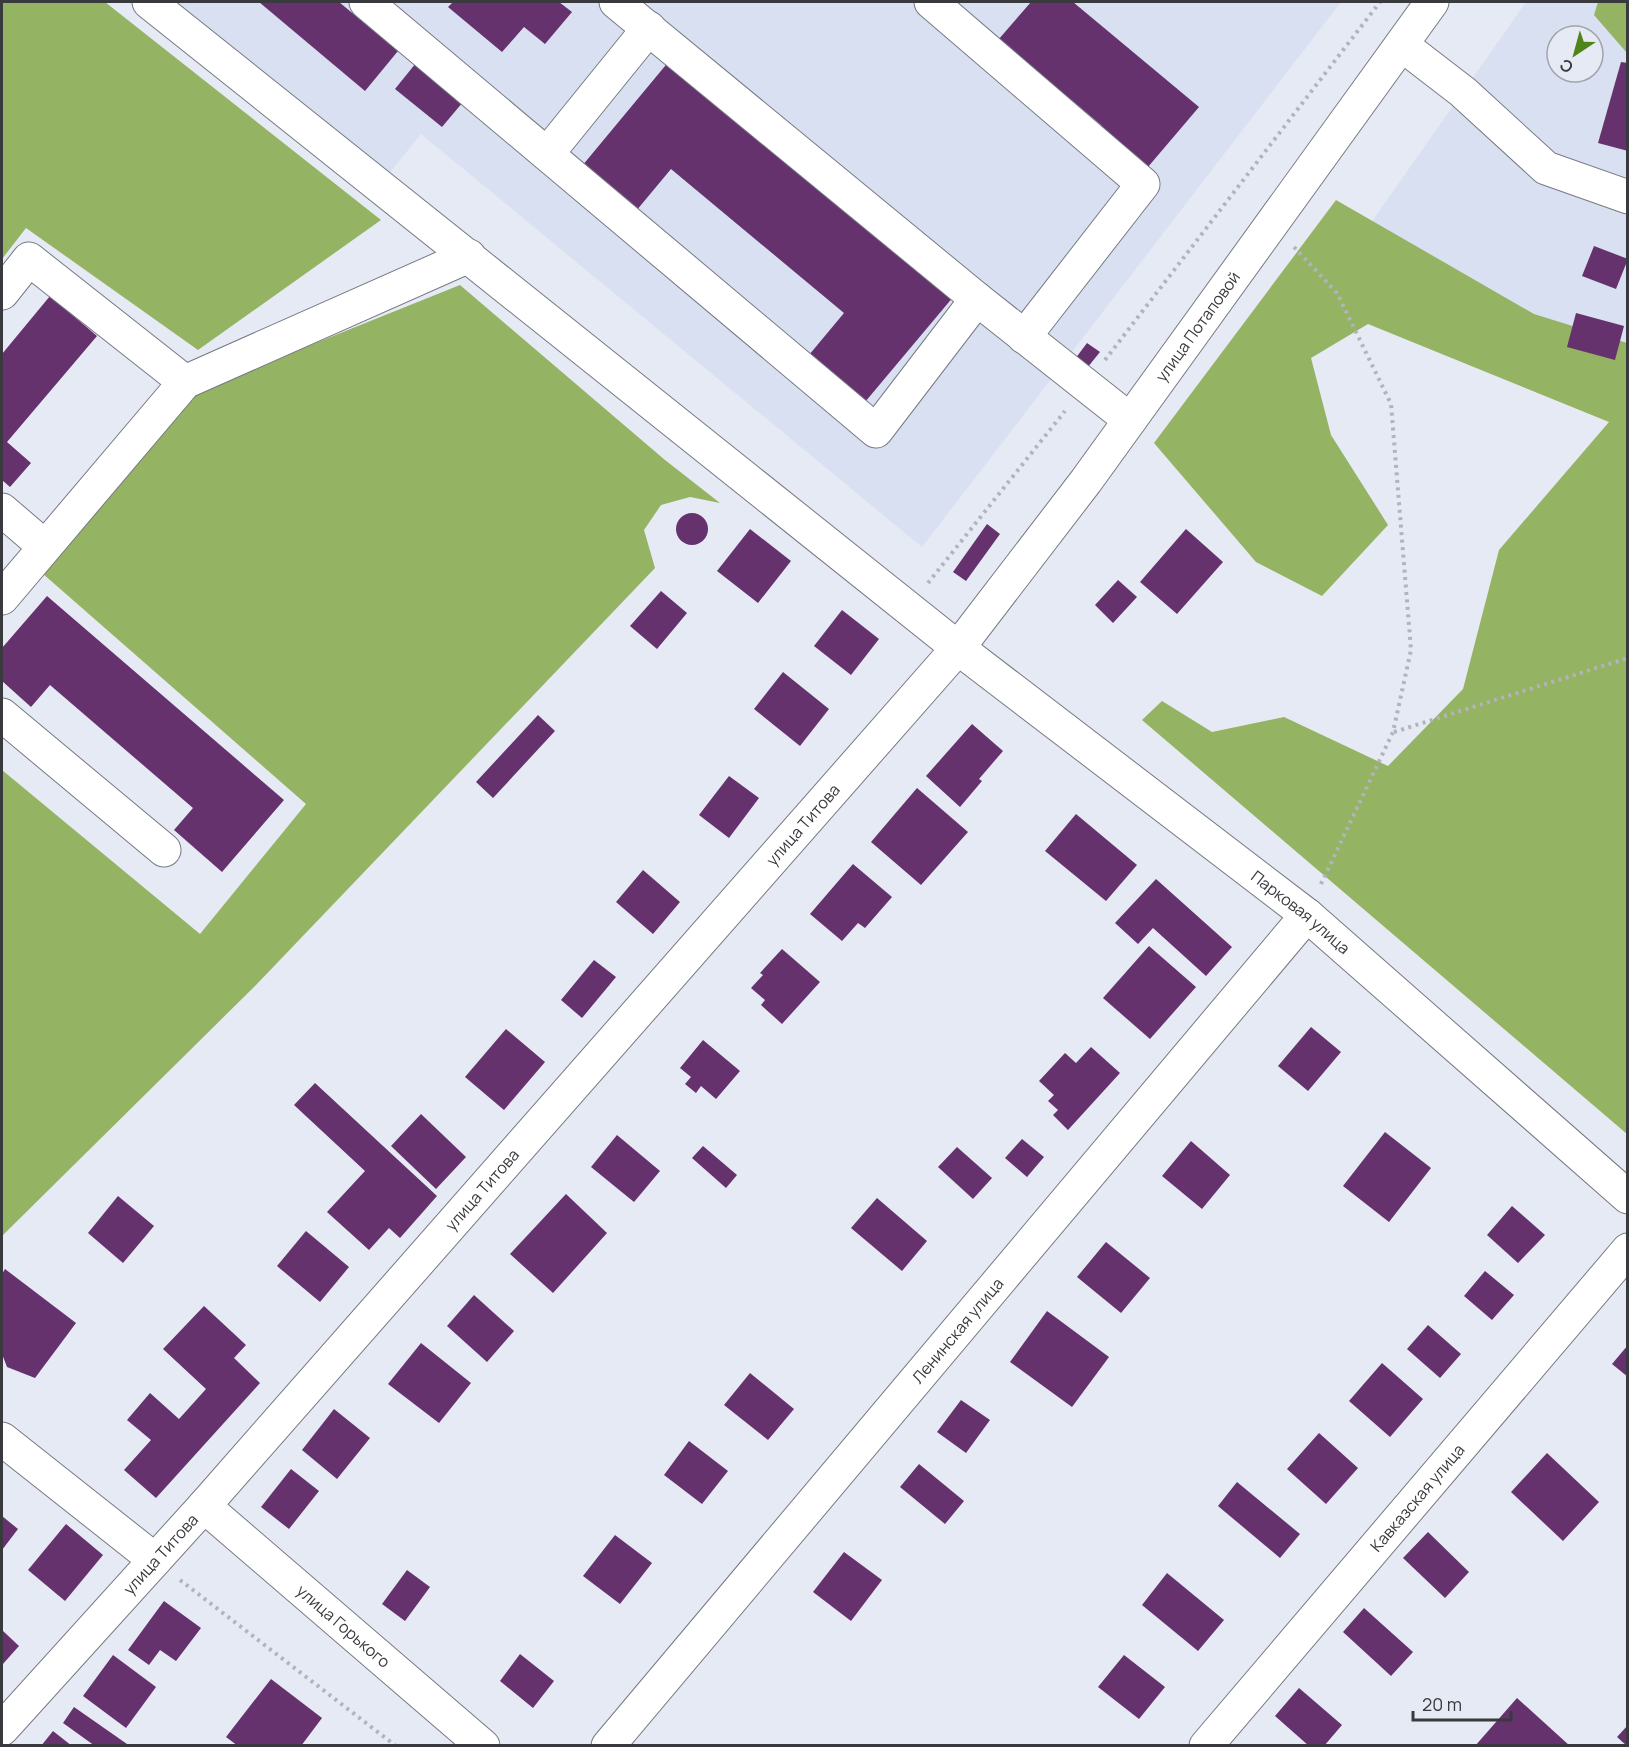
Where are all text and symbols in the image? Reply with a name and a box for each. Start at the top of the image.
north arrow [1545,24,1605,84]
text: С [1555,54,1577,79]
street label: улица Потаповой [1150,267,1245,386]
street label: улица Титова [761,779,845,870]
street label: Парковая улица [1247,865,1355,959]
street label: улица Титова [440,1144,524,1235]
street label: Ленинская улица [907,1273,1008,1388]
street label: Кавказская улица [1365,1439,1469,1556]
street label: улица Титова [118,1509,203,1599]
street label: улица Горького [292,1579,395,1673]
scale bar [1413,1684,1510,1722]
text: 20 m [1422,1692,1462,1716]

